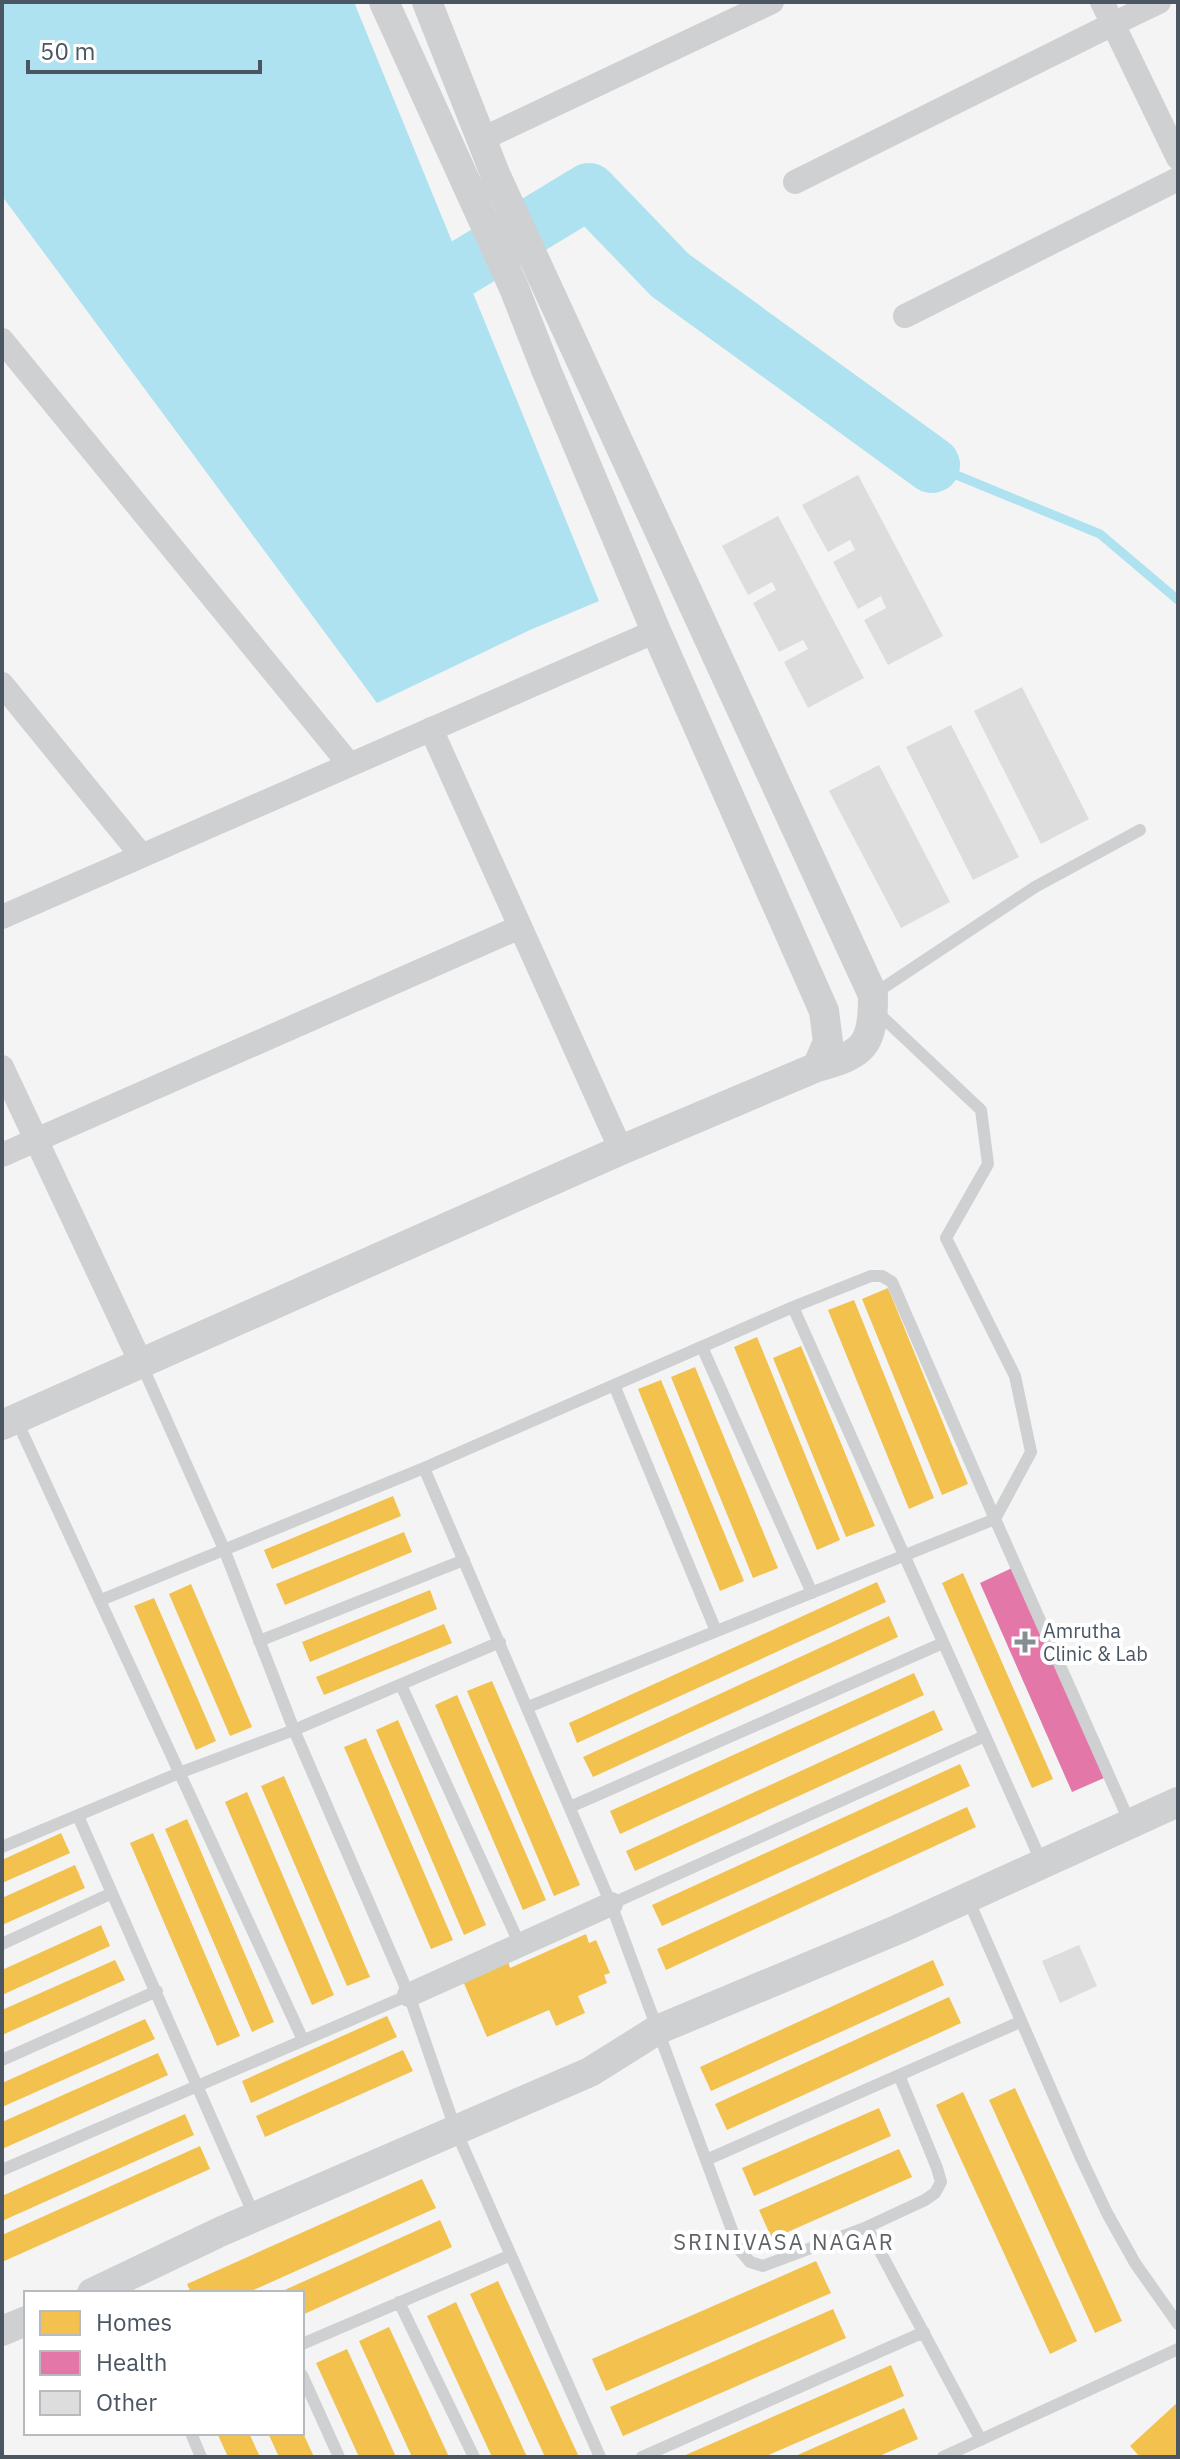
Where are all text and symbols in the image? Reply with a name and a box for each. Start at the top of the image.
scale bar [28,24,260,74]
text: 50 m [40,35,95,67]
place label: Amrutha Clinic & Lab [1043,1617,1148,1667]
marker: Amrutha Clinic & Lab [1014,1631,1036,1653]
district label: SRINIVASA NAGAR [673,2227,895,2256]
legend [24,2291,304,2435]
text: Homes [96,2306,172,2338]
text: Health [96,2346,167,2378]
text: Other [96,2386,157,2418]

